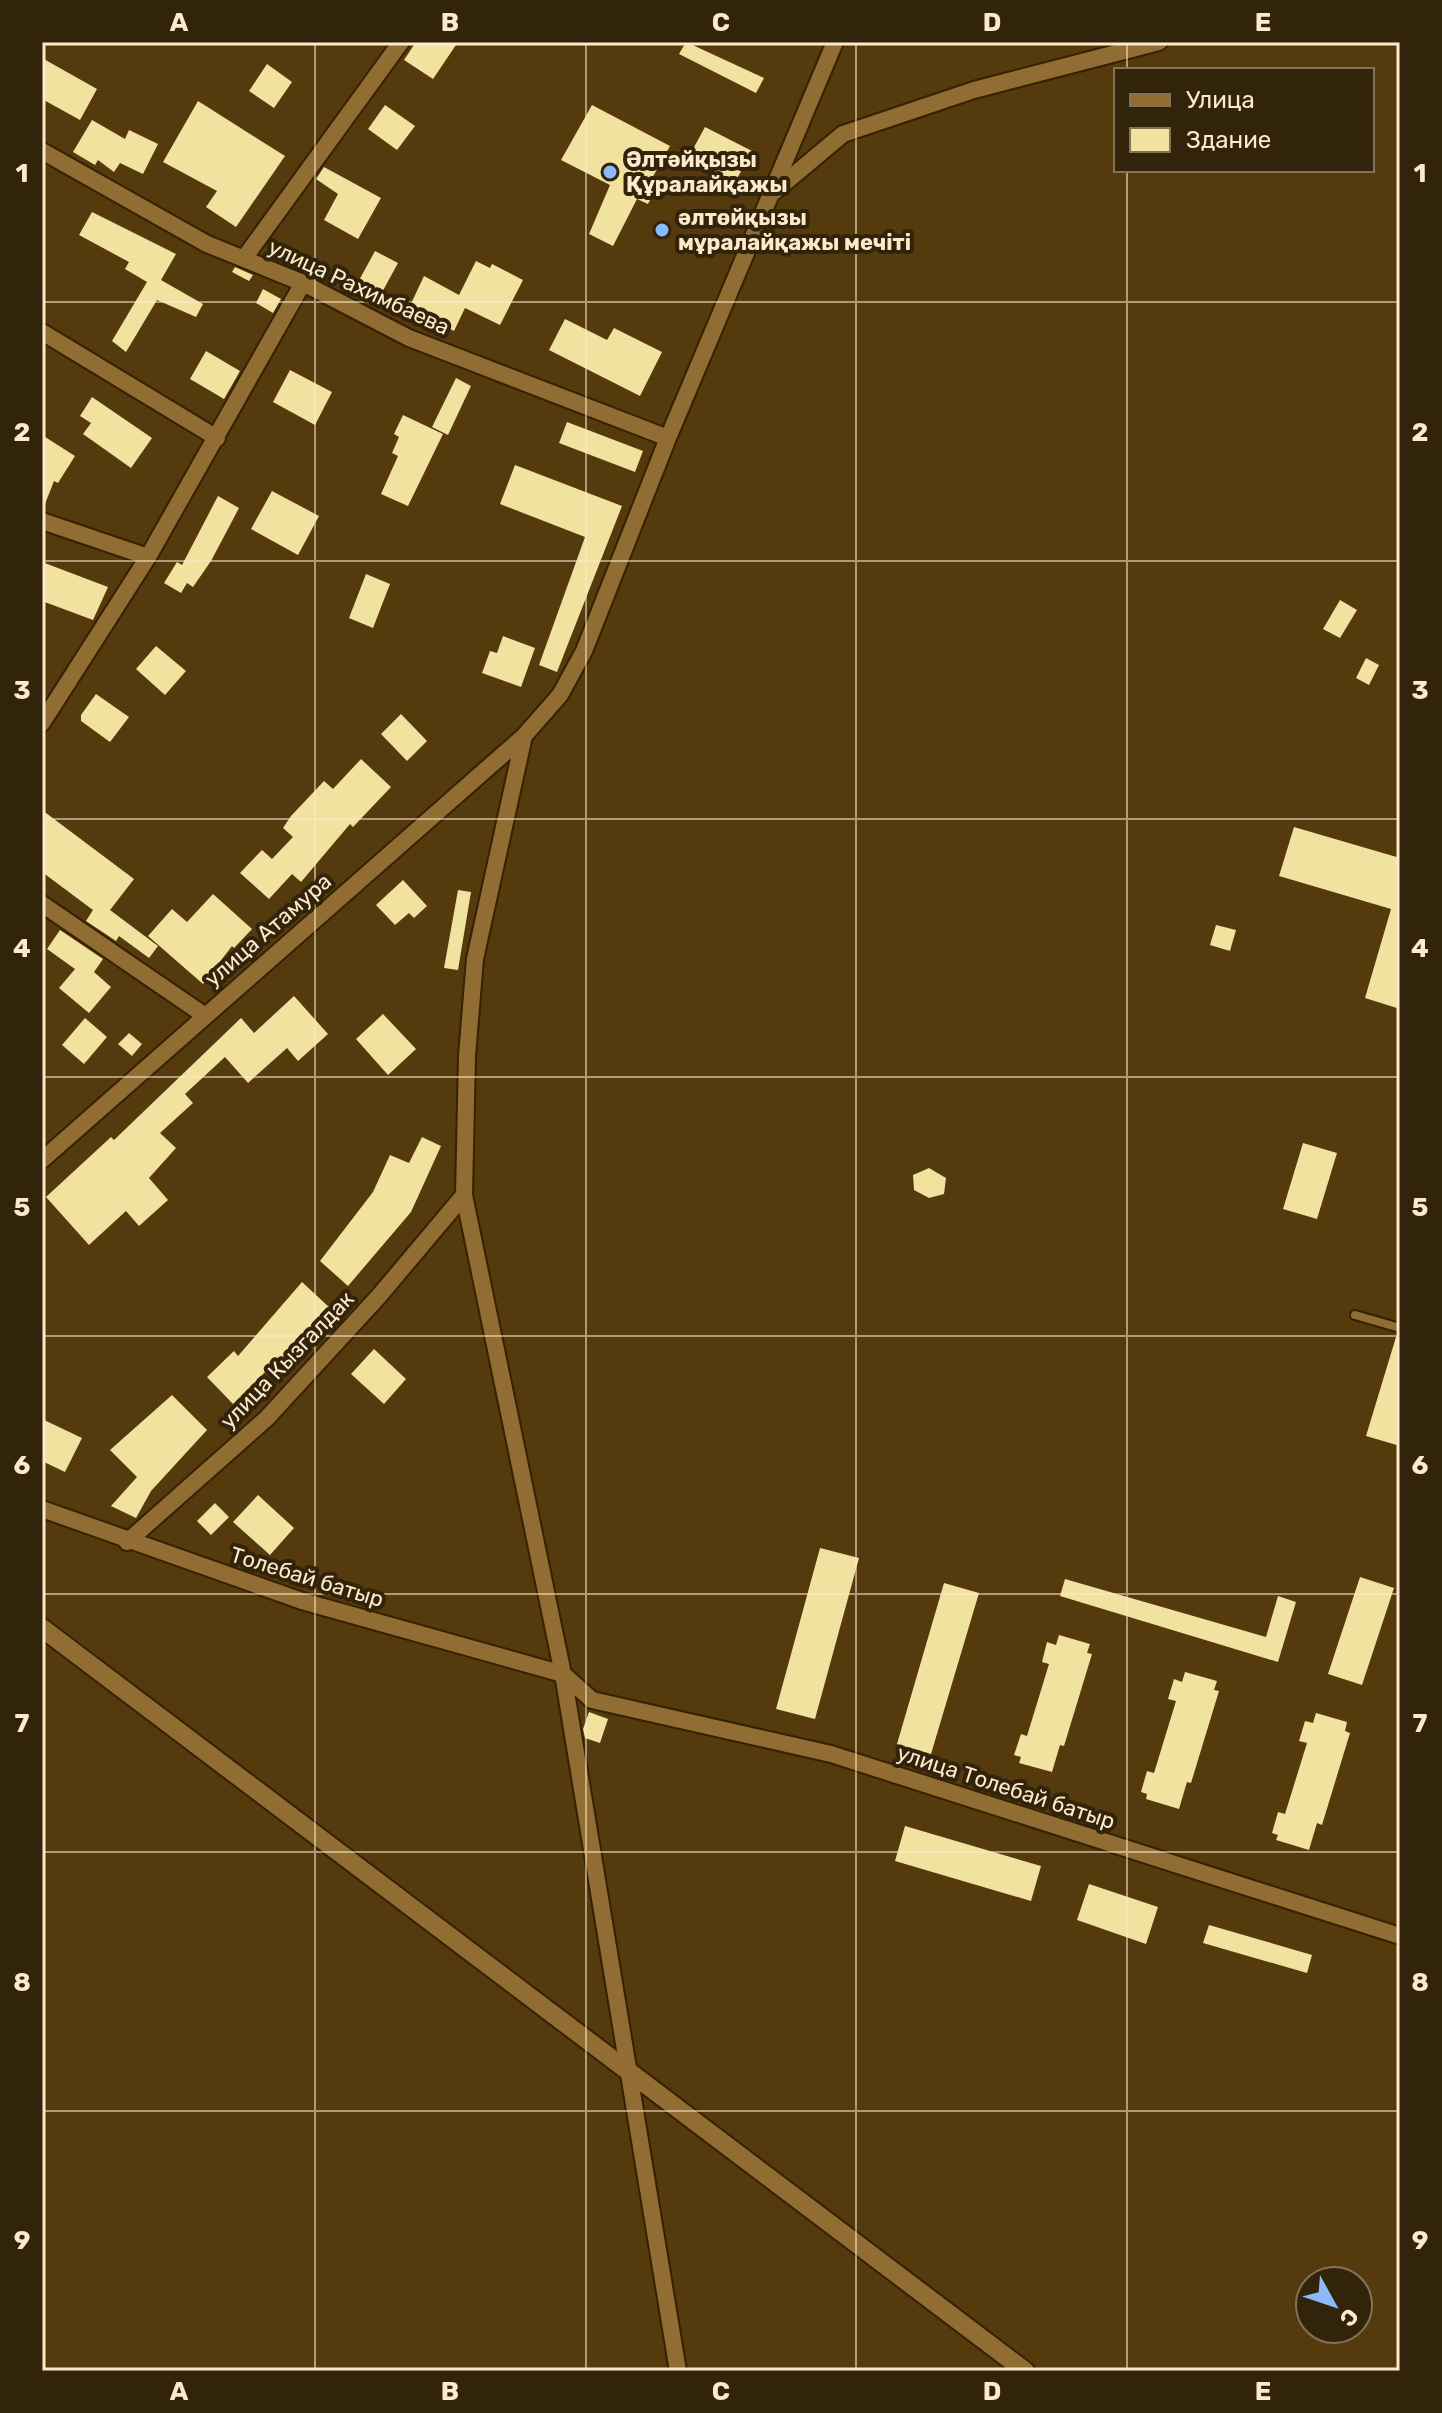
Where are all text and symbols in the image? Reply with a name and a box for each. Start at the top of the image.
text: A [170,7,189,38]
text: B [441,7,459,38]
text: C [712,7,730,38]
text: D [983,7,1001,38]
text: E [1255,7,1271,38]
legend [1114,68,1374,172]
text: Улица [1186,86,1255,114]
text: Здание [1186,126,1271,154]
place label: Әлтәйқызы Құралайқажы [626,146,788,198]
text: 1 [16,158,28,189]
text: 1 [1414,158,1426,189]
marker: Әлтәйқызы Құралайқажы [601,163,619,181]
place label: әлтөйқызы мұралайқажы мечіті [678,204,911,256]
marker: әлтөйқызы мұралайқажы мечіті [653,221,671,239]
street label: улица Рахимбаева [264,233,454,341]
text: 2 [14,417,30,448]
text: 2 [1412,417,1428,448]
text: 3 [13,675,31,706]
text: 3 [1411,675,1429,706]
street label: улица Атамура [199,868,337,992]
text: 4 [13,933,31,964]
text: 4 [1411,933,1429,964]
text: 5 [14,1192,30,1223]
text: 5 [1412,1192,1428,1223]
street label: улица Кызгалдак [214,1285,360,1435]
text: 6 [14,1450,31,1481]
text: 6 [1412,1450,1429,1481]
street label: Толебай батыр [227,1541,387,1613]
text: 7 [15,1708,30,1739]
text: 7 [1413,1708,1428,1739]
street label: улица Толебай батыр [894,1739,1118,1835]
text: 8 [13,1967,31,1998]
text: 8 [1411,1967,1429,1998]
text: 9 [14,2225,30,2256]
text: 9 [1412,2225,1428,2256]
north arrow [1294,2265,1374,2345]
text: С [1334,2303,1364,2332]
text: A [170,2376,189,2407]
text: B [441,2376,459,2407]
text: C [712,2376,730,2407]
text: D [983,2376,1001,2407]
text: E [1255,2376,1271,2407]

